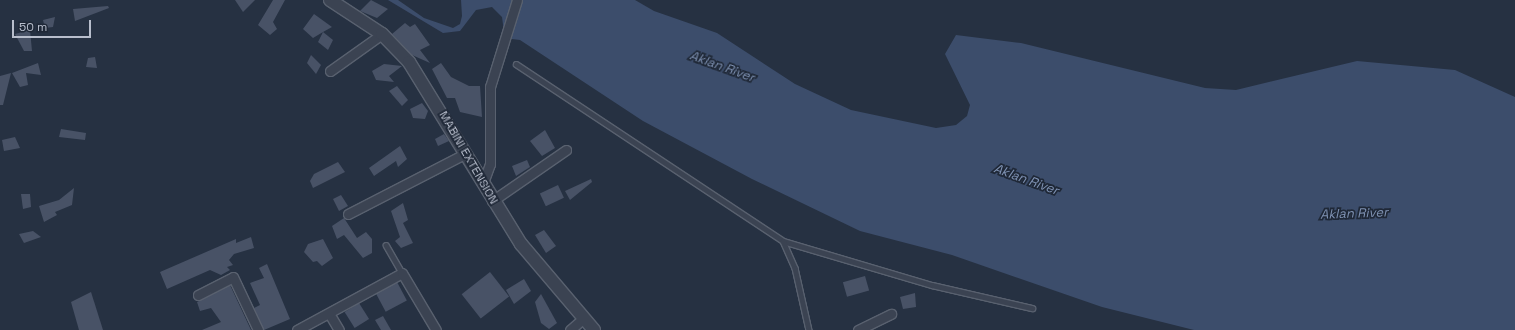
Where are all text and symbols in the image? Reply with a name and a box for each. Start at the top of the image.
scale bar [14,12,93,38]
text: 50 m [19,19,47,35]
water label: Aklan River [687,48,757,86]
street label: MABINI EXTENSION [435,109,501,207]
water label: Aklan River [991,161,1061,199]
water label: Aklan River [1320,205,1388,223]

